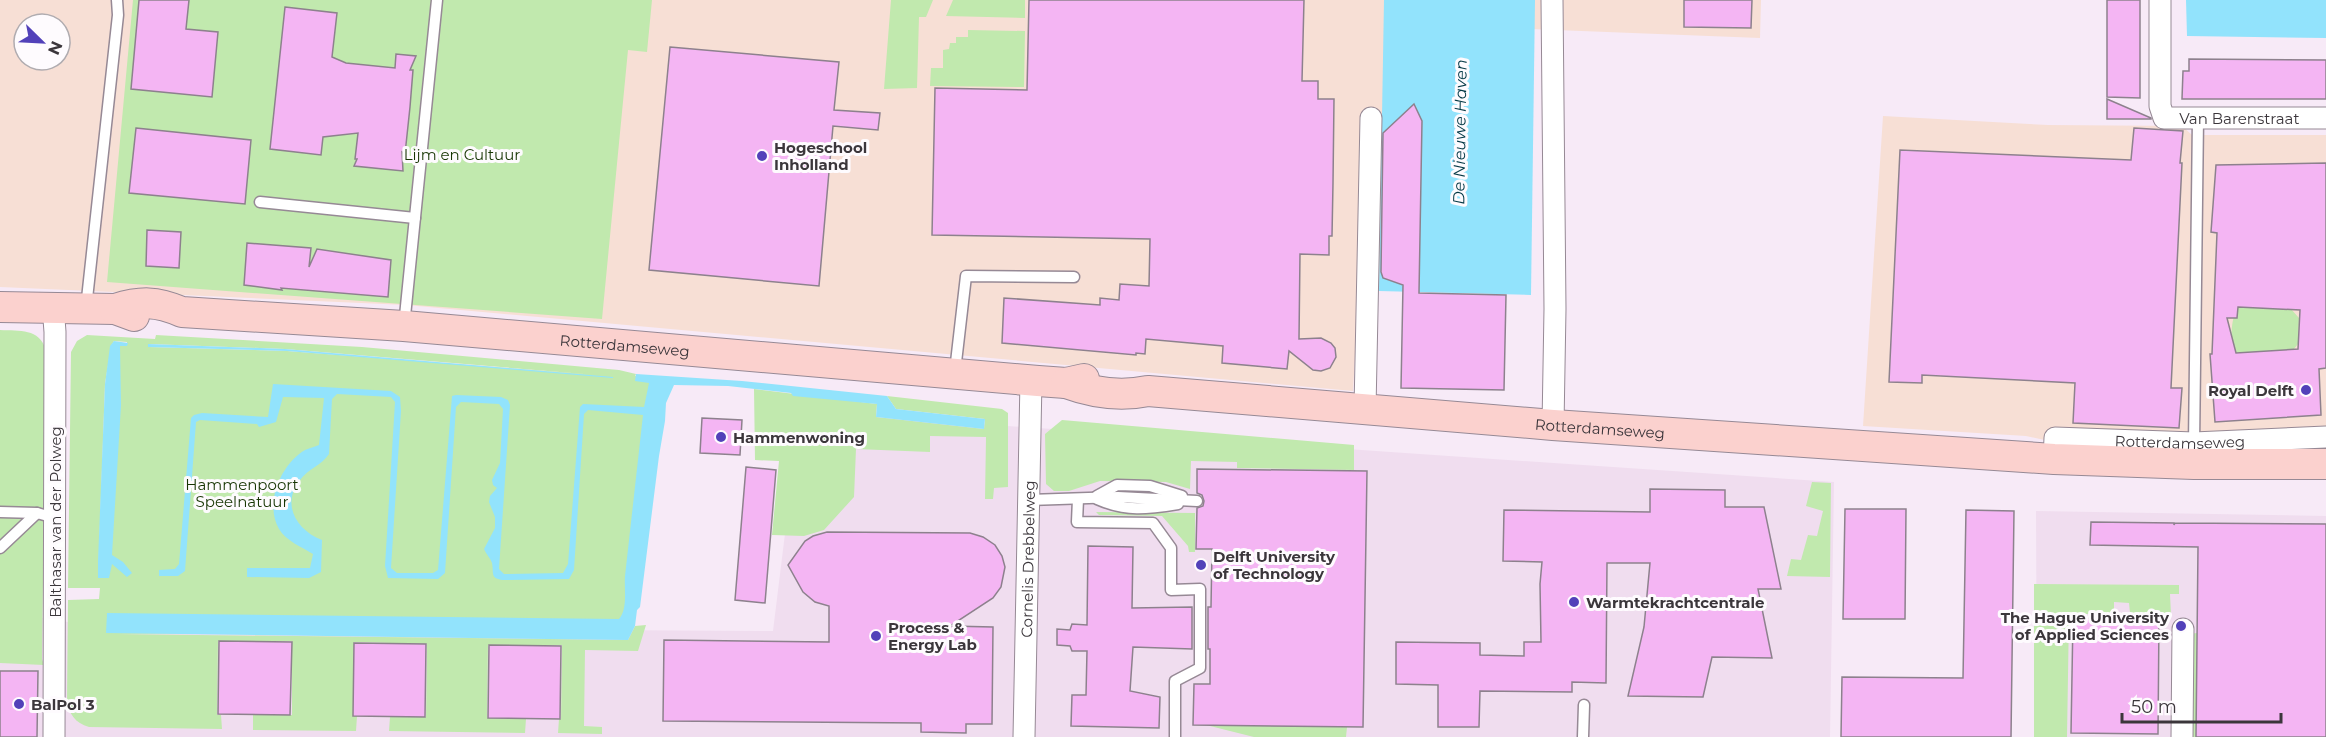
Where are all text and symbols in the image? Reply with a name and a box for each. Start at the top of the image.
north arrow [12,12,72,72]
text: N [44,38,67,58]
water label: De Nieuwe Haven [1449,59,1471,205]
street label: Van Barenstraat [2179,109,2300,128]
place label: Hogeschool Inholland [774,138,867,174]
park label: Lijm en Cultuur [404,145,520,164]
marker: Hogeschool Inholland [755,149,769,163]
street label: Rotterdamseweg [559,330,691,360]
place label: Royal Delft [2208,381,2294,400]
marker: Royal Delft [2299,383,2313,397]
street label: Rotterdamseweg [1534,414,1666,442]
street label: Balthasar van der Polweg [46,426,65,618]
place label: Hammenwoning [733,428,865,447]
marker: Hammenwoning [714,430,728,444]
street label: Rotterdamseweg [2114,431,2245,453]
park label: Hammenpoort Speelnatuur [185,475,299,511]
street label: Cornelis Drebbelweg [1016,480,1039,638]
place label: Delft University of Technology [1213,547,1336,583]
marker: Delft University of Technology [1194,558,1208,572]
place label: Warmtekrachtcentrale [1586,593,1764,612]
marker: Warmtekrachtcentrale [1567,595,1581,609]
place label: The Hague University of Applied Sciences [2001,608,2170,644]
place label: Process & Energy Lab [888,618,977,654]
marker: The Hague University of Applied Sciences [2174,619,2188,633]
marker: Process & Energy Lab [869,629,883,643]
scale bar [2122,686,2281,724]
place label: BalPol 3 [31,695,95,714]
text: 50 m [2131,696,2177,718]
marker: BalPol 3 [12,697,26,711]

